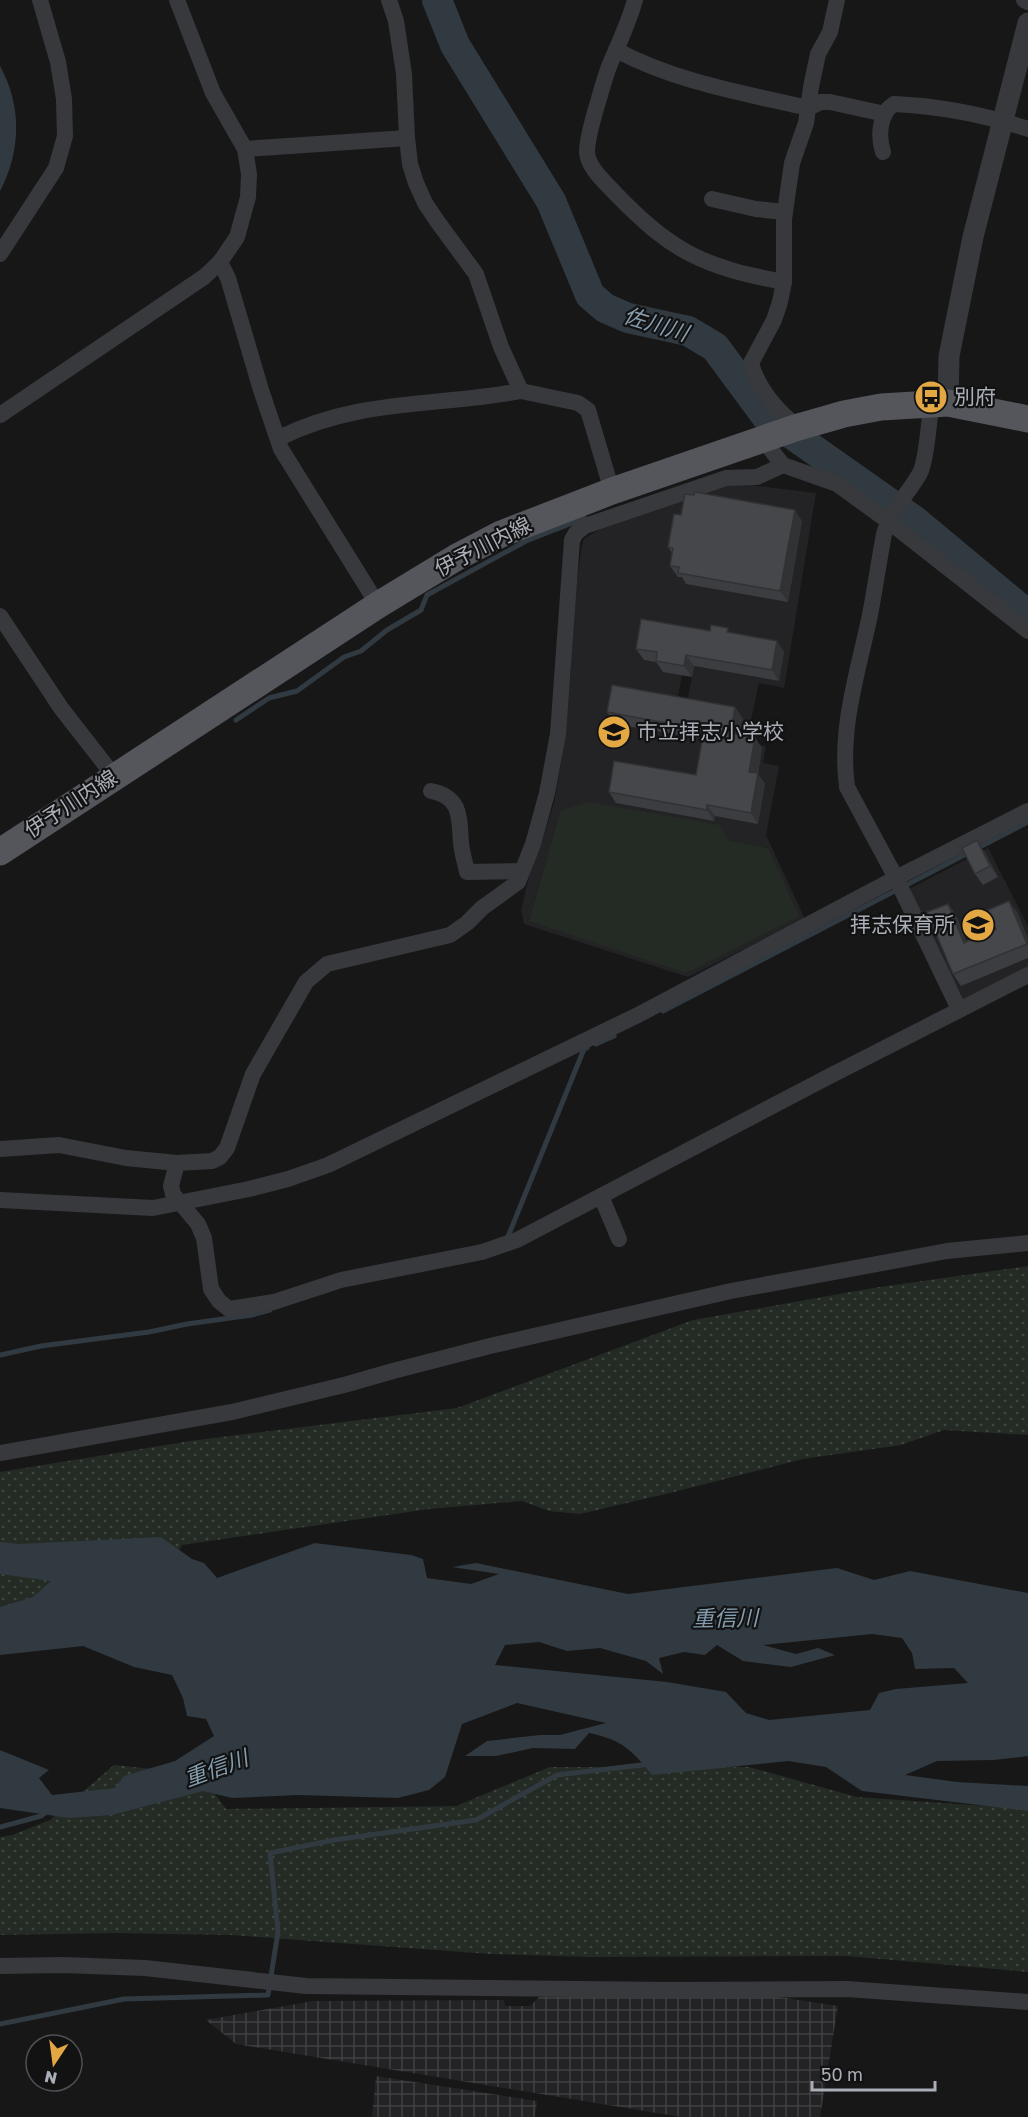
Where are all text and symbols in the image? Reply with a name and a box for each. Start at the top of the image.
water label: 佐川川 [621,301,694,347]
bus stop icon: 別府 [913,379,949,415]
place label: 別府 [954,383,996,409]
street label: 伊予川内線 [430,511,535,582]
school or university icon: 市立拝志小学校 [596,714,632,750]
place label: 市立拝志小学校 [637,718,784,744]
street label: 伊予川内線 [19,764,122,843]
school or university icon: 拝志保育所 [960,907,996,943]
place label: 拝志保育所 [850,911,955,937]
water label: 重信川 [692,1603,760,1632]
water label: 重信川 [180,1743,253,1792]
north arrow [24,2033,84,2093]
scale bar [812,2054,935,2092]
text: 50 m [821,2063,863,2085]
text: N [42,2067,59,2089]

